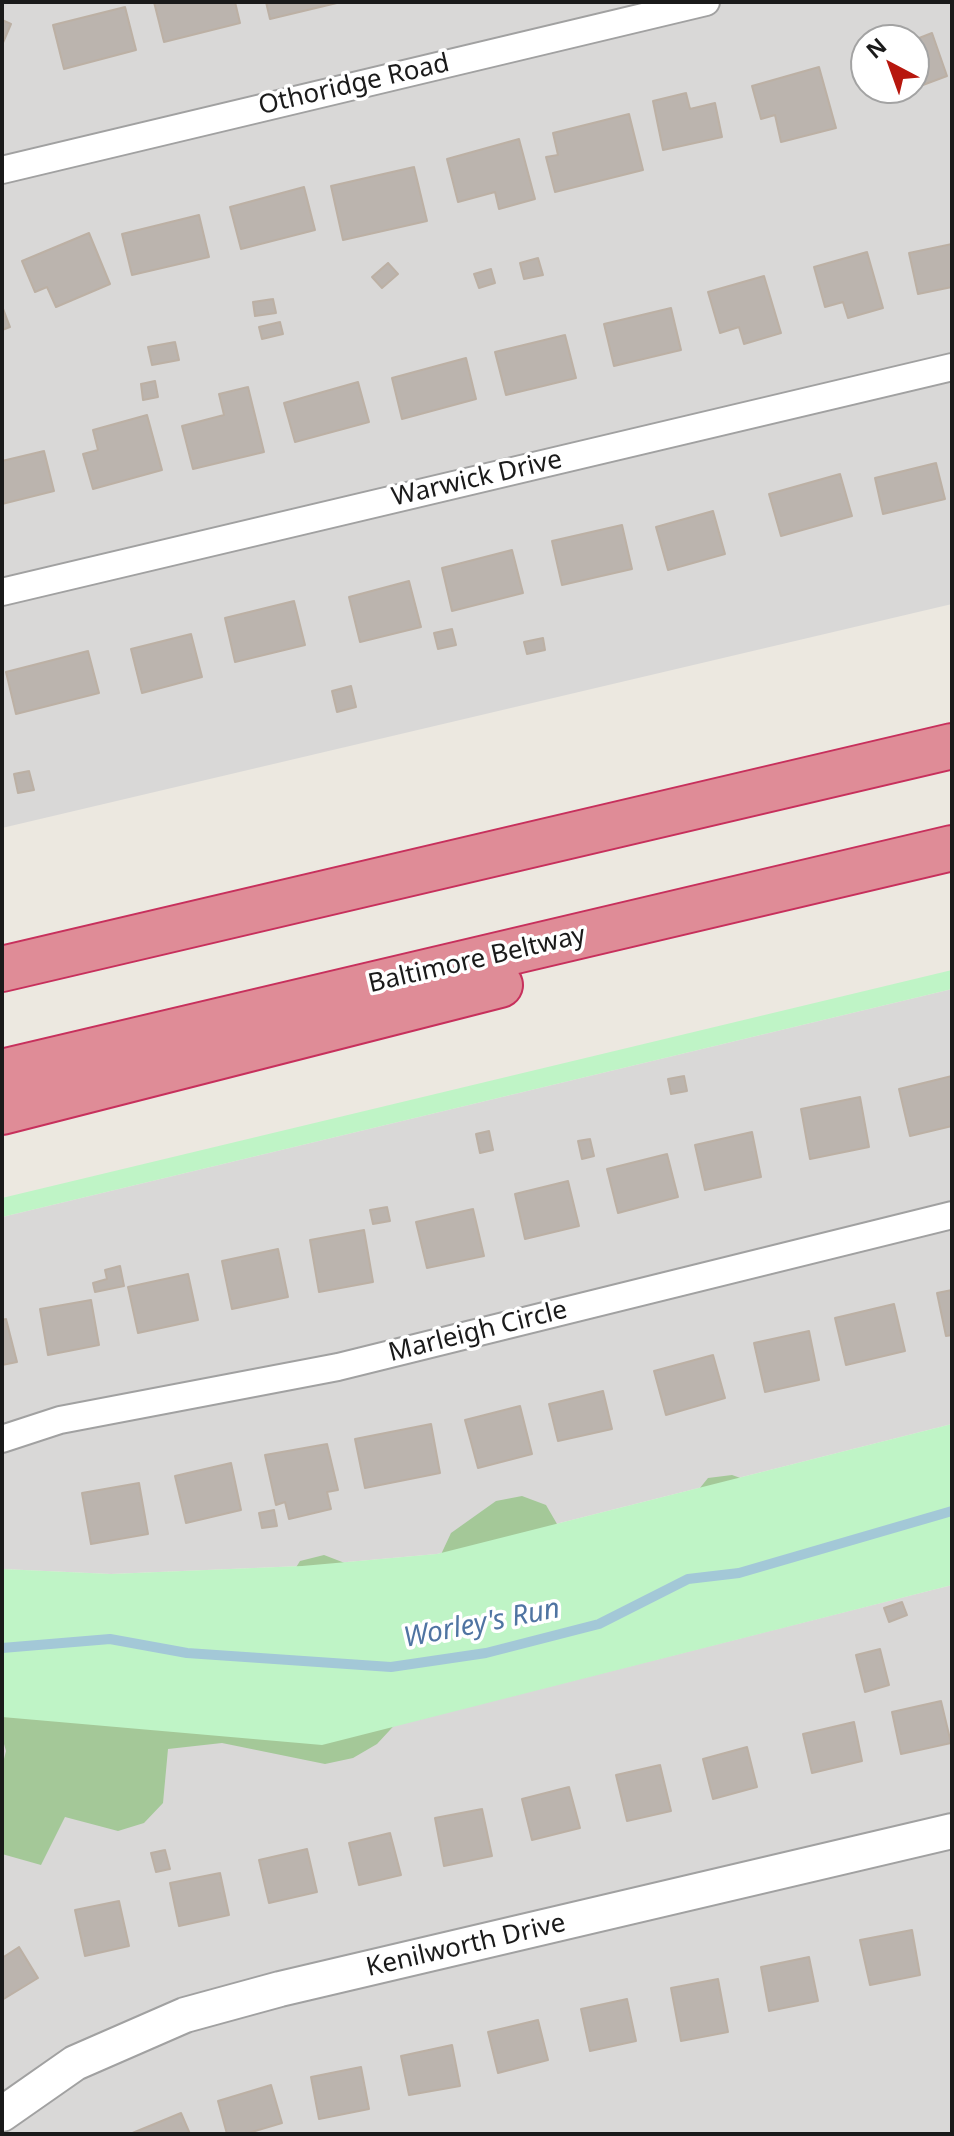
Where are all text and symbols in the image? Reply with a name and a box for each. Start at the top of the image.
north arrow [850,24,930,104]
text: N [859,30,892,65]
street label: Othoridge Road [256,48,452,122]
street label: Warwick Drive [389,444,565,514]
street label: Baltimore Beltway [365,920,589,1000]
street label: Marleigh Circle [385,1295,571,1369]
water label: Worley's Run [401,1592,563,1656]
street label: Kenilworth Drive [363,1908,569,1984]

